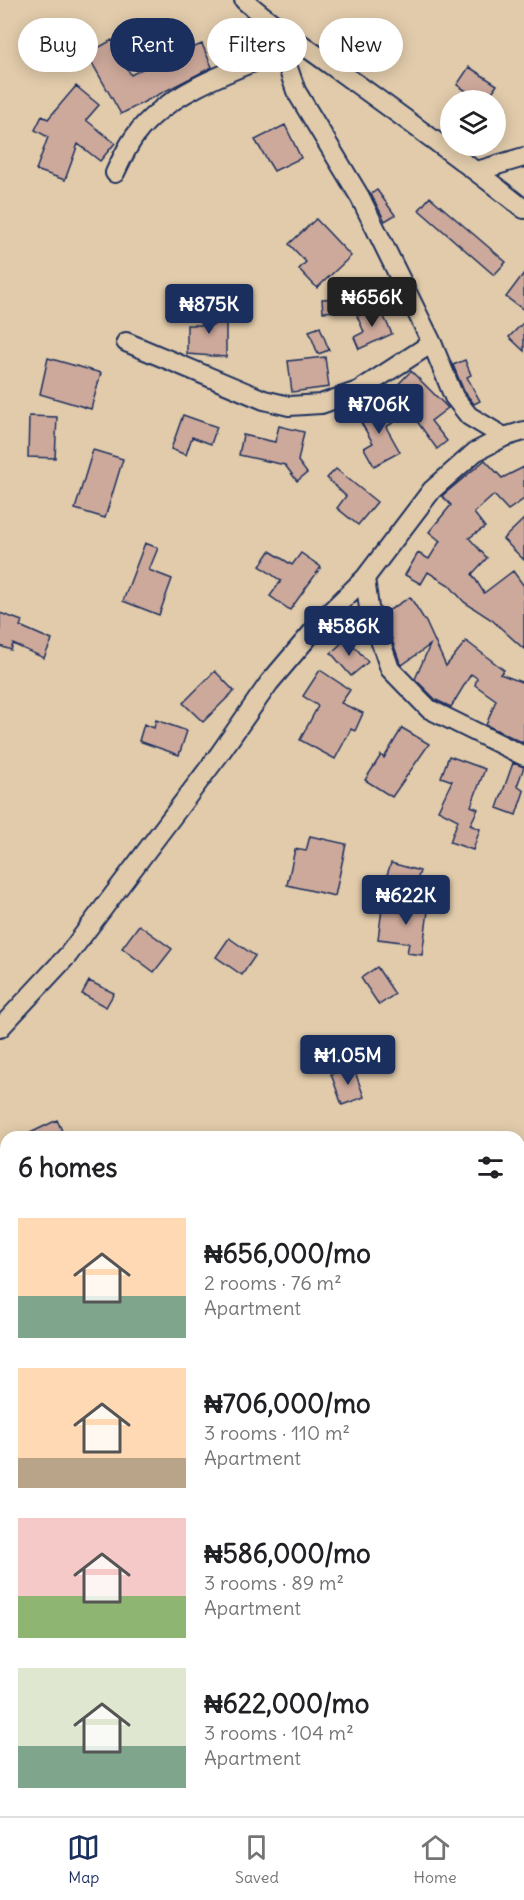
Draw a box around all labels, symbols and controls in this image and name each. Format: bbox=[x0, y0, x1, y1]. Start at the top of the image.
chip: Buy bbox=[18, 18, 98, 72]
chip: Rent bbox=[110, 18, 195, 72]
chip: Filters bbox=[207, 18, 307, 72]
chip: New bbox=[319, 18, 403, 72]
map controls bbox=[440, 90, 506, 156]
button: layers bbox=[440, 90, 506, 156]
pin: ₦656K bbox=[330, 277, 414, 328]
pin: ₦875K bbox=[167, 284, 251, 335]
text: ₦656K bbox=[341, 284, 403, 309]
text: ₦875K bbox=[179, 291, 239, 316]
pin: ₦706K bbox=[337, 384, 421, 435]
text: ₦706K bbox=[348, 391, 410, 416]
pin: ₦586K bbox=[307, 606, 391, 657]
text: ₦586K bbox=[318, 613, 380, 638]
pin: ₦622K bbox=[364, 875, 448, 926]
text: ₦622K bbox=[376, 882, 436, 907]
pin: ₦1.05M bbox=[299, 1035, 397, 1086]
text: ₦1.05M bbox=[314, 1042, 382, 1067]
text: 6 homes bbox=[18, 1151, 117, 1184]
icon: filters bbox=[474, 1151, 507, 1184]
text: ₦656,000/mo bbox=[204, 1237, 371, 1270]
icon: home bbox=[66, 1242, 138, 1314]
text: 2 rooms · 76 m² bbox=[204, 1270, 342, 1295]
text: Apartment bbox=[204, 1295, 301, 1320]
text: ₦706,000/mo bbox=[204, 1387, 371, 1420]
icon: home bbox=[66, 1392, 138, 1464]
text: 3 rooms · 110 m² bbox=[204, 1420, 350, 1445]
text: Apartment bbox=[204, 1445, 301, 1470]
text: ₦586,000/mo bbox=[204, 1537, 371, 1570]
icon: home bbox=[66, 1542, 138, 1614]
text: 3 rooms · 89 m² bbox=[204, 1570, 344, 1595]
text: Apartment bbox=[204, 1595, 301, 1620]
text: ₦622,000/mo bbox=[204, 1687, 369, 1720]
icon: home bbox=[66, 1692, 138, 1764]
text: 3 rooms · 104 m² bbox=[204, 1720, 354, 1745]
text: Apartment bbox=[204, 1745, 301, 1770]
tab: Map bbox=[67, 1831, 100, 1887]
tab: Saved bbox=[235, 1831, 279, 1887]
tab: Home bbox=[414, 1831, 457, 1887]

